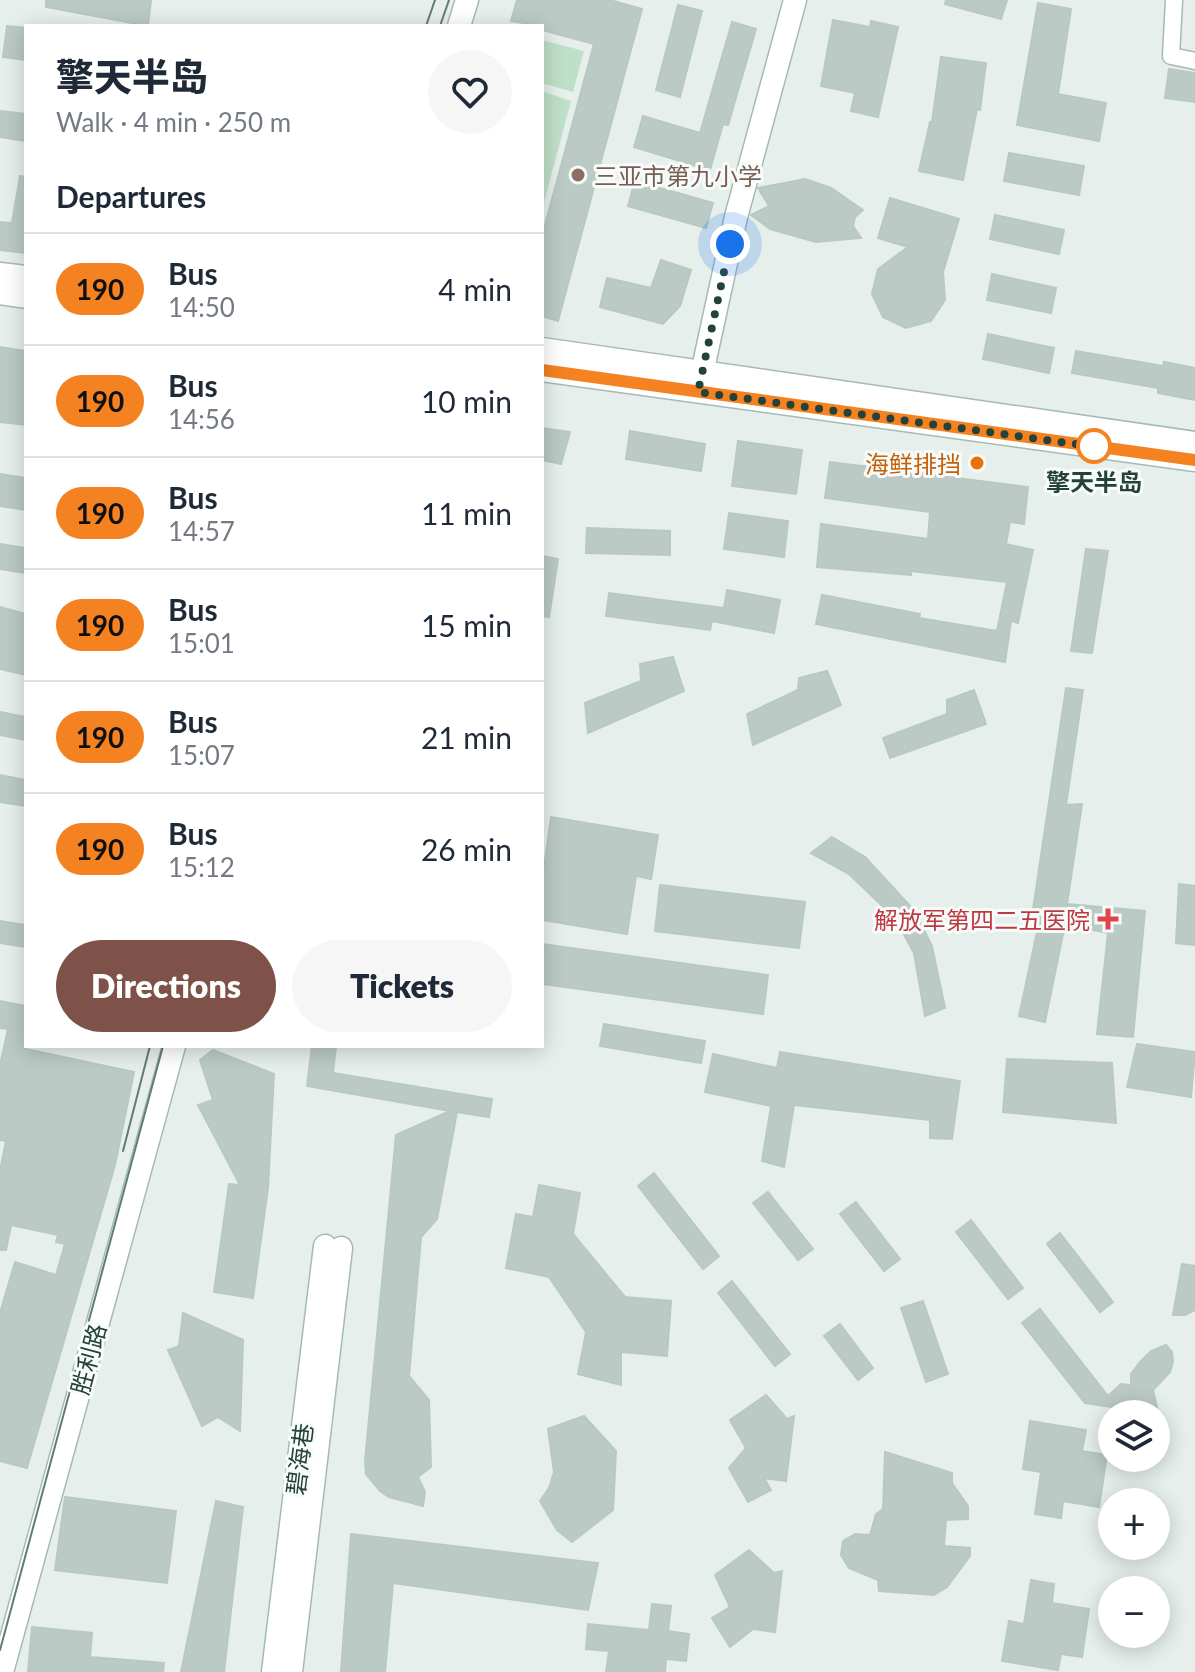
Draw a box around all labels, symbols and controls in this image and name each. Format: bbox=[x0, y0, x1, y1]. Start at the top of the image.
button: heart bbox=[428, 50, 512, 134]
text: 擎天半岛 bbox=[56, 53, 208, 99]
text: Walk · 4 min · 250 m bbox=[56, 106, 291, 138]
place label: 三亚市第九小学 bbox=[594, 161, 762, 190]
marker: 三亚市第九小学 bbox=[569, 166, 587, 184]
text: Departures bbox=[56, 178, 206, 214]
your location bbox=[710, 224, 750, 264]
text: Bus bbox=[168, 255, 218, 291]
text: 4 min bbox=[438, 271, 512, 307]
text: 190 bbox=[76, 272, 124, 306]
text: 14:50 bbox=[168, 291, 235, 323]
text: Bus bbox=[168, 367, 218, 403]
text: 10 min bbox=[421, 383, 512, 419]
text: 190 bbox=[76, 384, 124, 418]
text: 14:56 bbox=[168, 403, 235, 435]
marker: 擎天半岛 bbox=[1077, 429, 1111, 463]
place label: 海鲜排挡 bbox=[865, 449, 961, 478]
marker: 海鲜排挡 bbox=[968, 454, 986, 472]
place label: 擎天半岛 bbox=[1046, 467, 1142, 496]
text: Bus bbox=[168, 479, 218, 515]
text: 11 min bbox=[421, 495, 512, 531]
text: 190 bbox=[76, 496, 124, 530]
text: 14:57 bbox=[168, 515, 235, 547]
text: Bus bbox=[168, 591, 218, 627]
text: 15 min bbox=[421, 607, 512, 643]
text: 190 bbox=[76, 608, 124, 642]
text: 15:01 bbox=[168, 627, 235, 659]
text: Bus bbox=[168, 703, 218, 739]
text: 21 min bbox=[421, 719, 512, 755]
text: 190 bbox=[76, 720, 124, 754]
text: 15:07 bbox=[168, 739, 235, 771]
text: Bus bbox=[168, 815, 218, 851]
text: 26 min bbox=[421, 831, 512, 867]
text: 190 bbox=[76, 832, 124, 866]
text: 15:12 bbox=[168, 851, 235, 883]
place label: 解放军第四二五医院 bbox=[874, 905, 1090, 934]
marker: 解放军第四二五医院 bbox=[1097, 908, 1119, 930]
button: Directions bbox=[56, 940, 276, 1032]
button: Tickets bbox=[292, 940, 512, 1032]
street label: 胜利路 bbox=[65, 1320, 111, 1398]
map controls bbox=[1098, 1400, 1170, 1648]
button: layers bbox=[1098, 1400, 1170, 1472]
street label: 碧海巷 bbox=[280, 1422, 318, 1496]
button: + bbox=[1098, 1488, 1170, 1560]
button: − bbox=[1098, 1576, 1170, 1648]

